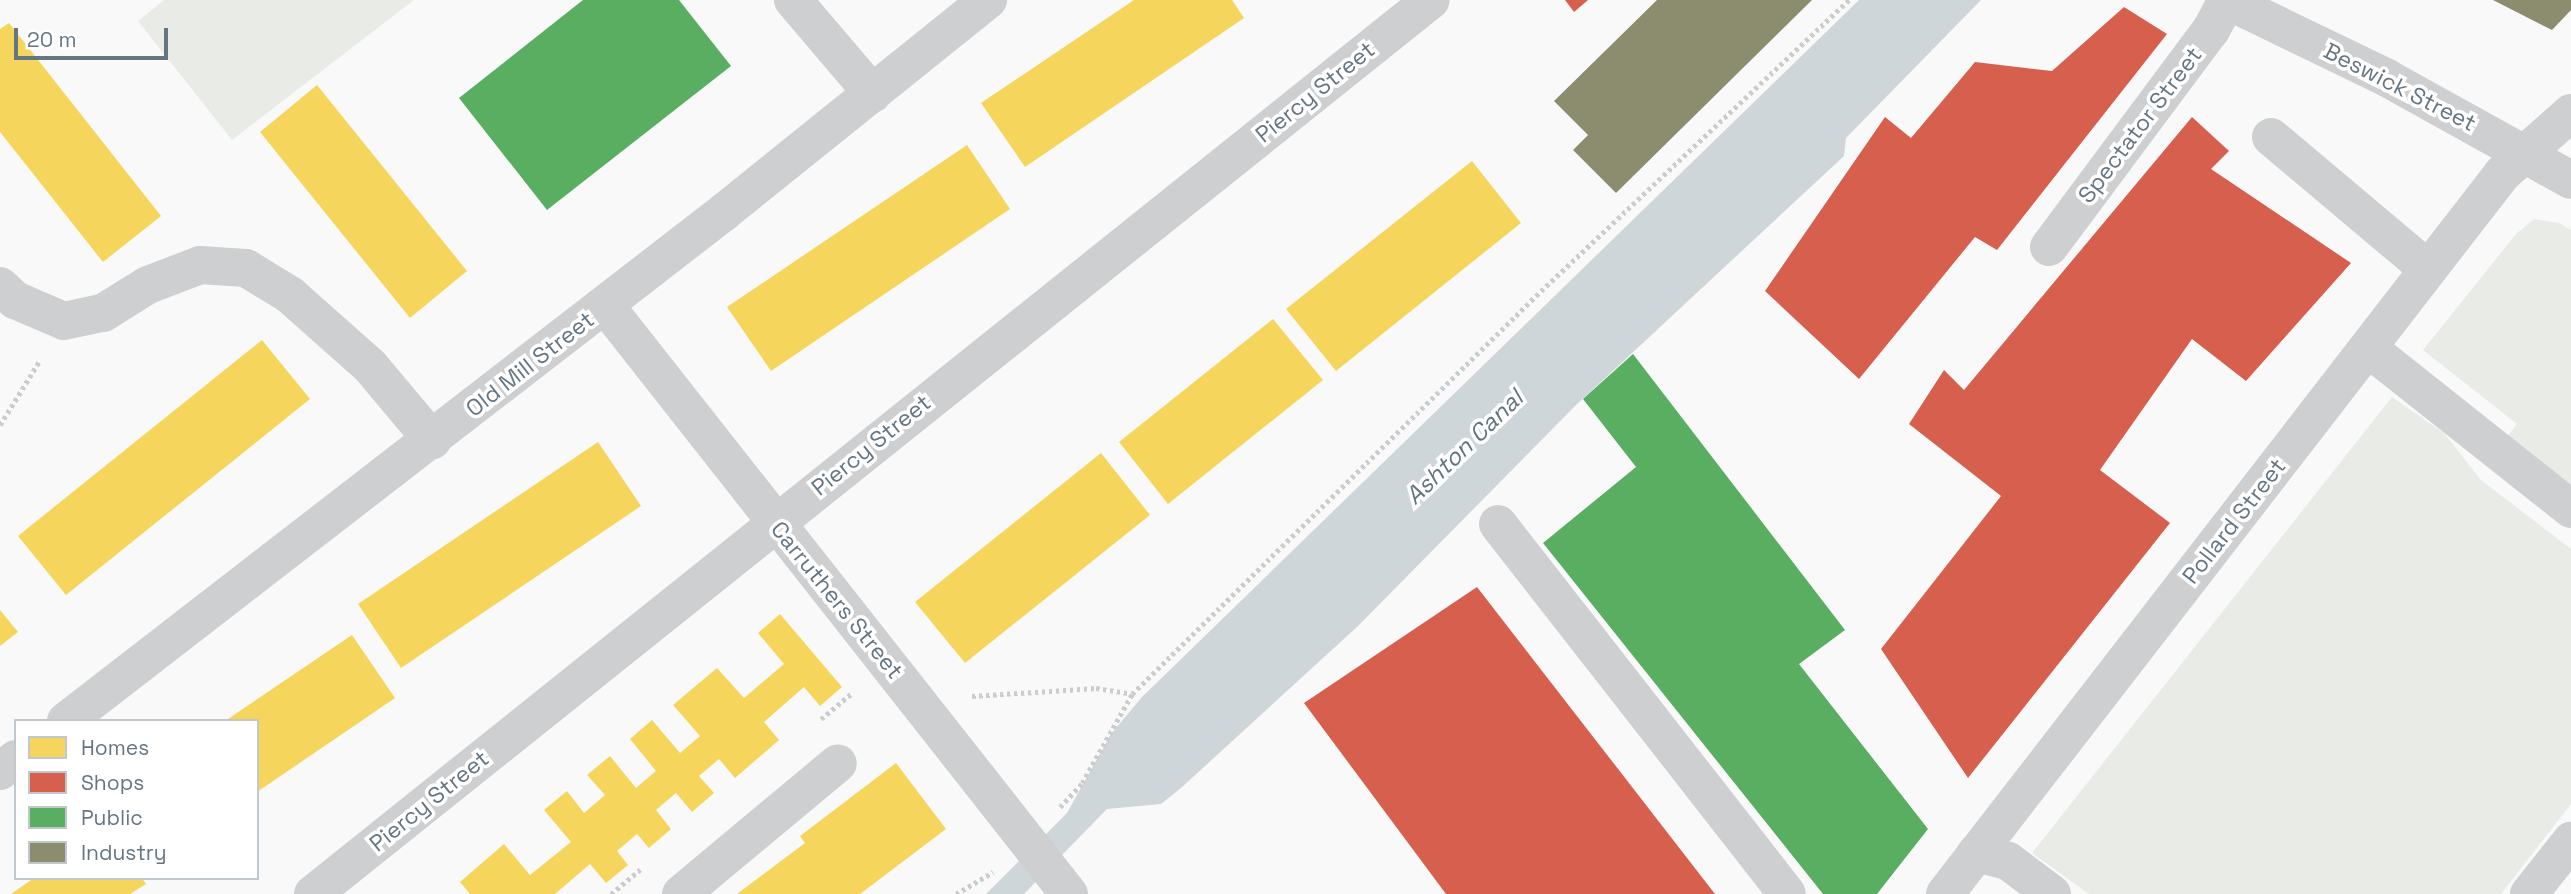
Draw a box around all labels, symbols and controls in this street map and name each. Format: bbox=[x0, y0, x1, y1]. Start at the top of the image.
scale bar bbox=[18, 14, 172, 58]
text: 20 m bbox=[27, 26, 77, 53]
street label: Piercy Street bbox=[1250, 36, 1380, 148]
street label: Beswick Street bbox=[2319, 37, 2481, 137]
street label: Spectator Street bbox=[2072, 42, 2208, 208]
street label: Old Mill Street bbox=[461, 305, 599, 423]
water label: Ashton Canal bbox=[1399, 384, 1529, 510]
street label: Piercy Street bbox=[806, 389, 936, 501]
street label: Pollard Street bbox=[2177, 453, 2291, 589]
street label: Carruthers Street bbox=[765, 516, 909, 684]
legend bbox=[14, 719, 259, 880]
text: Homes bbox=[81, 734, 149, 761]
street label: Piercy Street bbox=[364, 745, 494, 857]
text: Shops bbox=[81, 769, 144, 796]
text: Public bbox=[81, 804, 143, 831]
text: Industry bbox=[81, 839, 167, 866]

